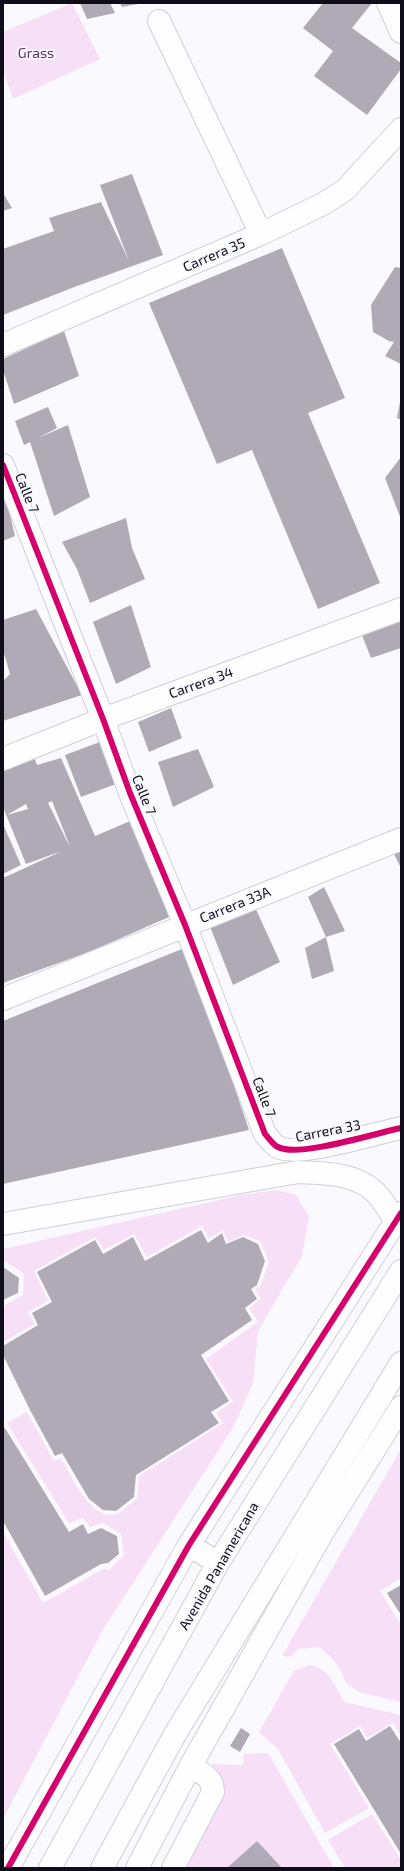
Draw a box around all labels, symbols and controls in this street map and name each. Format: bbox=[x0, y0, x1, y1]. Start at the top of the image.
park label: Grass bbox=[18, 45, 54, 61]
street label: Carrera 35 bbox=[180, 234, 248, 276]
street label: Calle 7 bbox=[11, 470, 43, 516]
street label: Carrera 34 bbox=[167, 664, 235, 702]
street label: Calle 7 bbox=[128, 772, 160, 818]
street label: Carrera 33A bbox=[197, 883, 273, 927]
street label: Calle 7 bbox=[249, 1074, 279, 1120]
street label: Carrera 33 bbox=[294, 1116, 362, 1146]
street label: Avenida Panamericana bbox=[176, 1499, 262, 1633]

